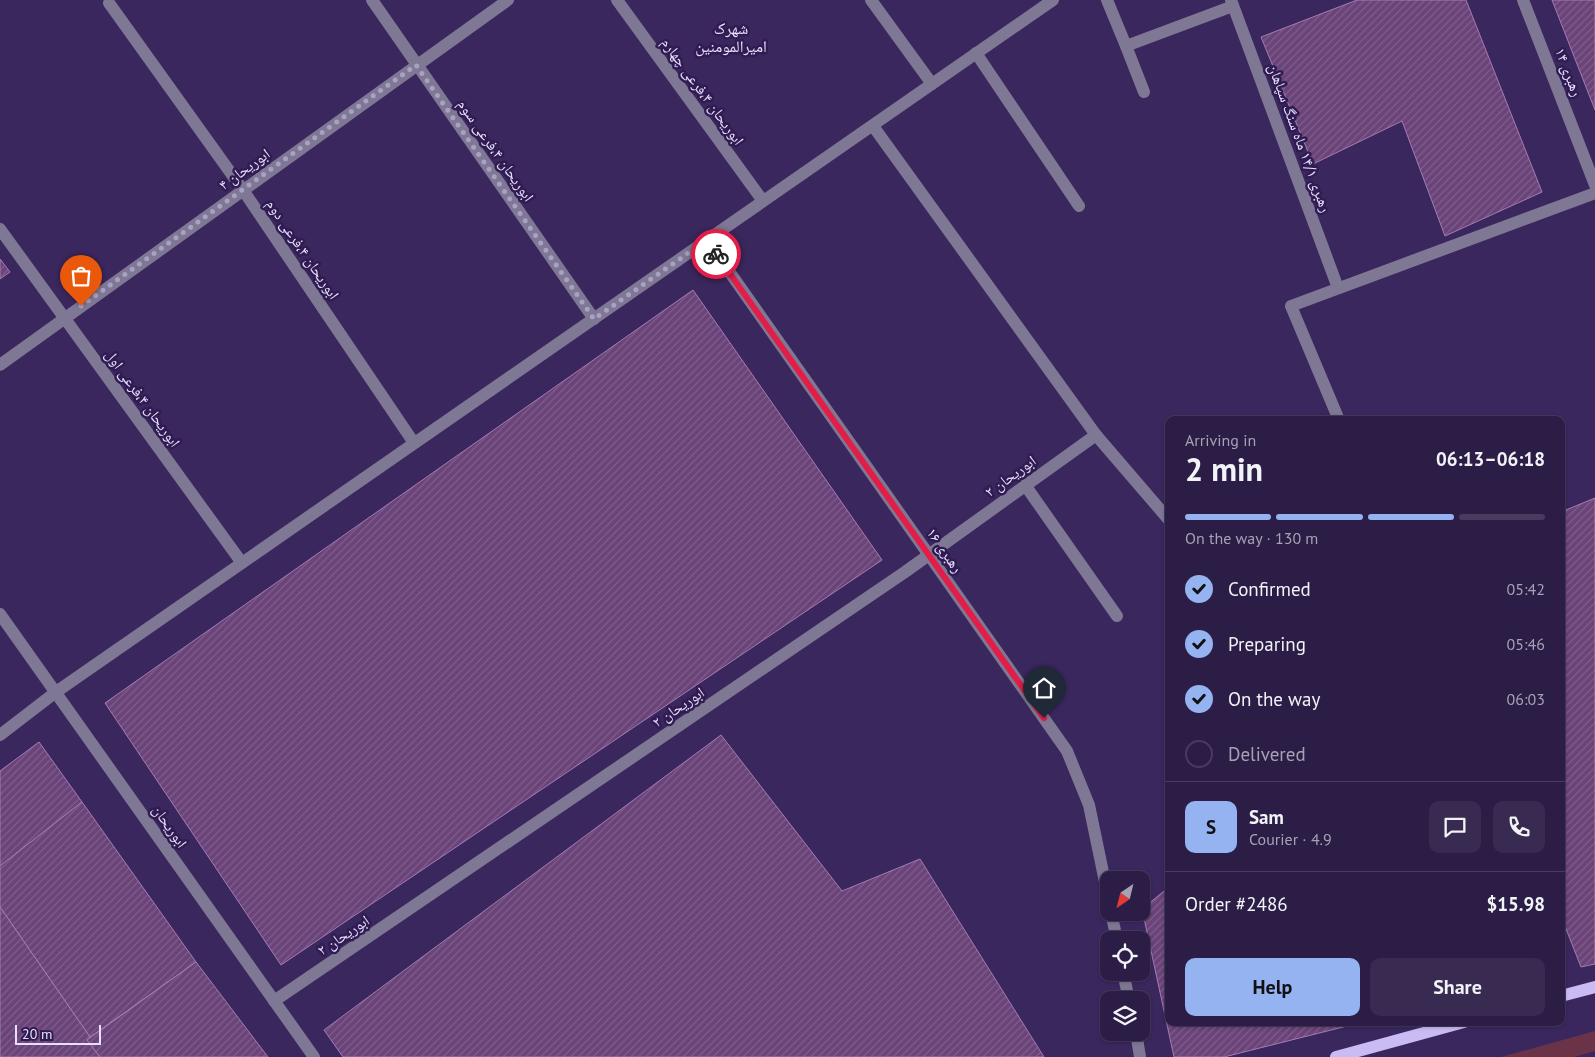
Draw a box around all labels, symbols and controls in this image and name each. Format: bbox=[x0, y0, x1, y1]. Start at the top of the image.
district label: شهرک امیرالمومنین bbox=[695, 18, 767, 57]
street label: ابوریحان ۴،فرعی چهارم bbox=[657, 33, 748, 149]
street label: رهبری ۱۴ bbox=[1550, 45, 1587, 100]
street label: رهبری ۱۴/۱ ماه سنگ سپاهان bbox=[1263, 61, 1336, 215]
street label: ابوریحان ۴،فرعی سوم bbox=[453, 95, 538, 205]
street label: ابوریحان ۴ bbox=[215, 144, 274, 195]
street label: ابوریحان ۴،فرعی دوم bbox=[262, 195, 344, 303]
courier bbox=[691, 229, 741, 279]
icon: bike bbox=[702, 240, 730, 268]
pin bbox=[60, 255, 102, 306]
icon: bag bbox=[67, 262, 95, 290]
street label: ابوریحان ۴،فرعی اول bbox=[100, 346, 185, 451]
text: Arriving in bbox=[1185, 430, 1256, 450]
text: 06:13–06:18 bbox=[1436, 447, 1545, 471]
text: 2 min bbox=[1185, 448, 1263, 490]
street label: ابوریحان ۲ bbox=[981, 451, 1040, 502]
street label: رهبری ۱۶ bbox=[922, 524, 967, 577]
text: On the way · 130 m bbox=[1185, 528, 1318, 548]
icon: check bbox=[1185, 575, 1213, 603]
text: Confirmed bbox=[1228, 577, 1311, 601]
text: 05:42 bbox=[1507, 579, 1545, 599]
icon: check bbox=[1185, 630, 1213, 658]
text: Preparing bbox=[1228, 632, 1306, 656]
text: 05:46 bbox=[1507, 634, 1545, 654]
pin bbox=[1023, 667, 1065, 718]
icon: home bbox=[1030, 674, 1058, 702]
street label: ابوریحان ۲ bbox=[648, 683, 708, 732]
icon: check bbox=[1185, 685, 1213, 713]
text: On the way bbox=[1228, 687, 1320, 711]
text: 06:03 bbox=[1507, 689, 1545, 709]
text: Delivered bbox=[1228, 742, 1306, 766]
street label: ابوریحان bbox=[148, 801, 192, 852]
button: chat bbox=[1429, 801, 1481, 853]
button: phone bbox=[1493, 801, 1545, 853]
text: Sam bbox=[1249, 805, 1284, 829]
text: S bbox=[1206, 815, 1216, 839]
text: Courier · 4.9 bbox=[1249, 829, 1332, 849]
north arrow bbox=[1100, 871, 1150, 921]
map controls bbox=[1100, 871, 1150, 1041]
text: Order #2486 bbox=[1185, 892, 1288, 916]
text: $15.98 bbox=[1486, 892, 1545, 916]
street label: ابوریحان ۲ bbox=[313, 911, 373, 960]
button: locate bbox=[1100, 931, 1150, 981]
button: Help bbox=[1185, 958, 1360, 1016]
button: Share bbox=[1370, 958, 1545, 1016]
button: layers bbox=[1100, 991, 1150, 1041]
scale bar bbox=[15, 1022, 101, 1045]
text: 20 m bbox=[22, 1025, 52, 1043]

